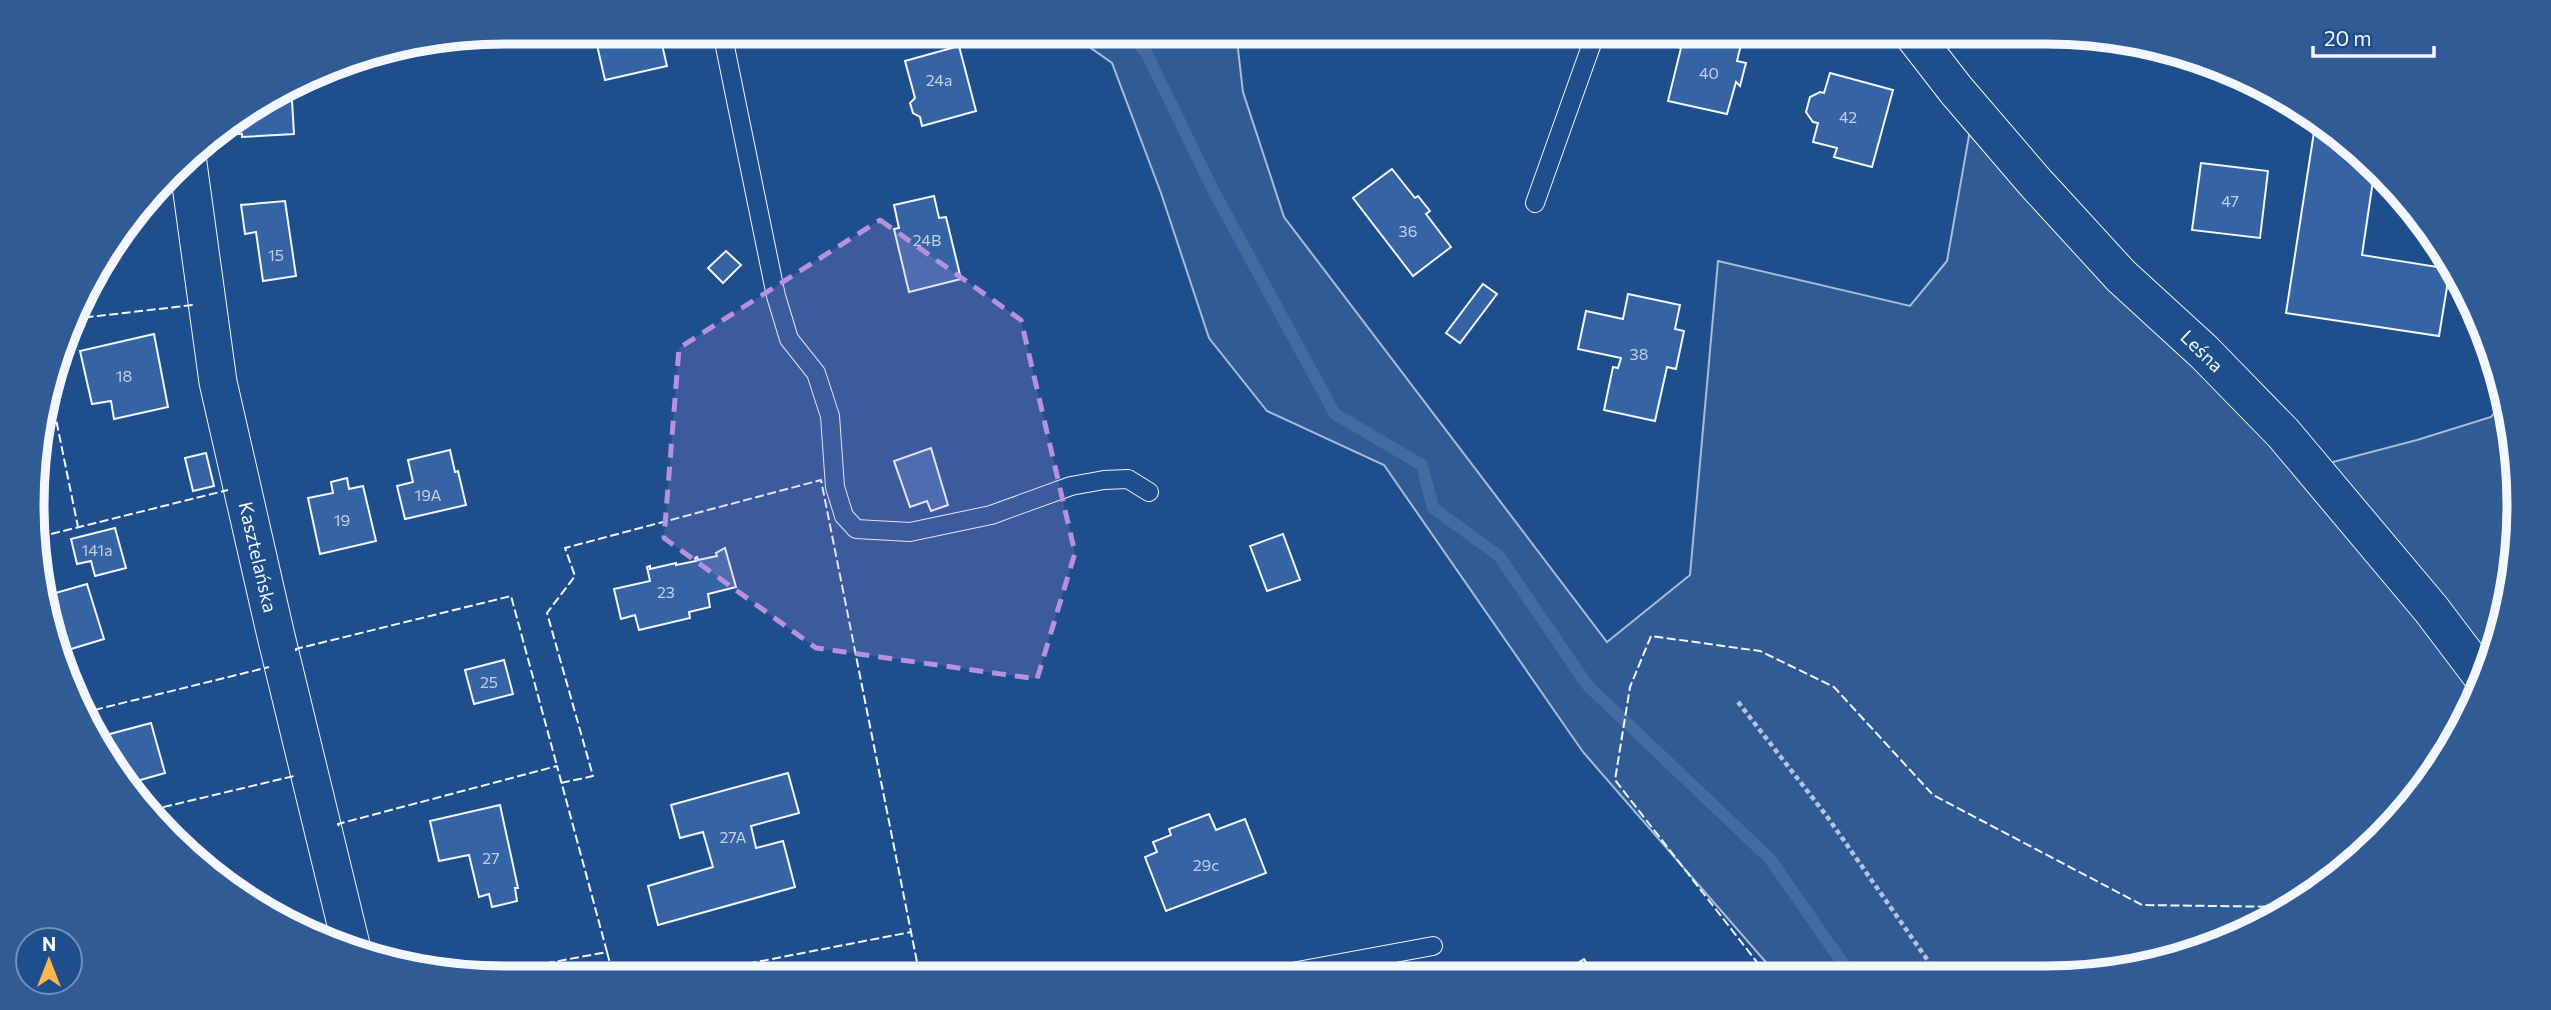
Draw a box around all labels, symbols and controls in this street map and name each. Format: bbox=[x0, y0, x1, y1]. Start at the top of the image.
scale bar bbox=[2313, 14, 2434, 58]
text: 20 m bbox=[2324, 25, 2372, 50]
house number: 40 bbox=[1699, 63, 1719, 82]
house number: 24a bbox=[926, 70, 952, 89]
house number: 42 bbox=[1839, 107, 1857, 126]
house number: 47 bbox=[2221, 191, 2239, 210]
house number: 36 bbox=[1399, 221, 1417, 240]
house number: 24B bbox=[913, 230, 941, 249]
house number: 15 bbox=[268, 245, 284, 264]
street label: Leśna bbox=[2176, 325, 2228, 376]
house number: 38 bbox=[1630, 344, 1648, 363]
house number: 18 bbox=[116, 366, 132, 385]
house number: 19A bbox=[414, 485, 442, 504]
street label: Kasztelańska bbox=[235, 499, 282, 615]
house number: 19 bbox=[334, 510, 350, 529]
house number: 141a bbox=[81, 540, 113, 559]
house number: 23 bbox=[657, 582, 675, 601]
house number: 25 bbox=[480, 672, 498, 691]
house number: 27A bbox=[720, 827, 746, 846]
house number: 27 bbox=[482, 848, 500, 867]
house number: 29c bbox=[1193, 855, 1219, 874]
north arrow bbox=[14, 926, 84, 996]
text: N bbox=[42, 932, 56, 955]

